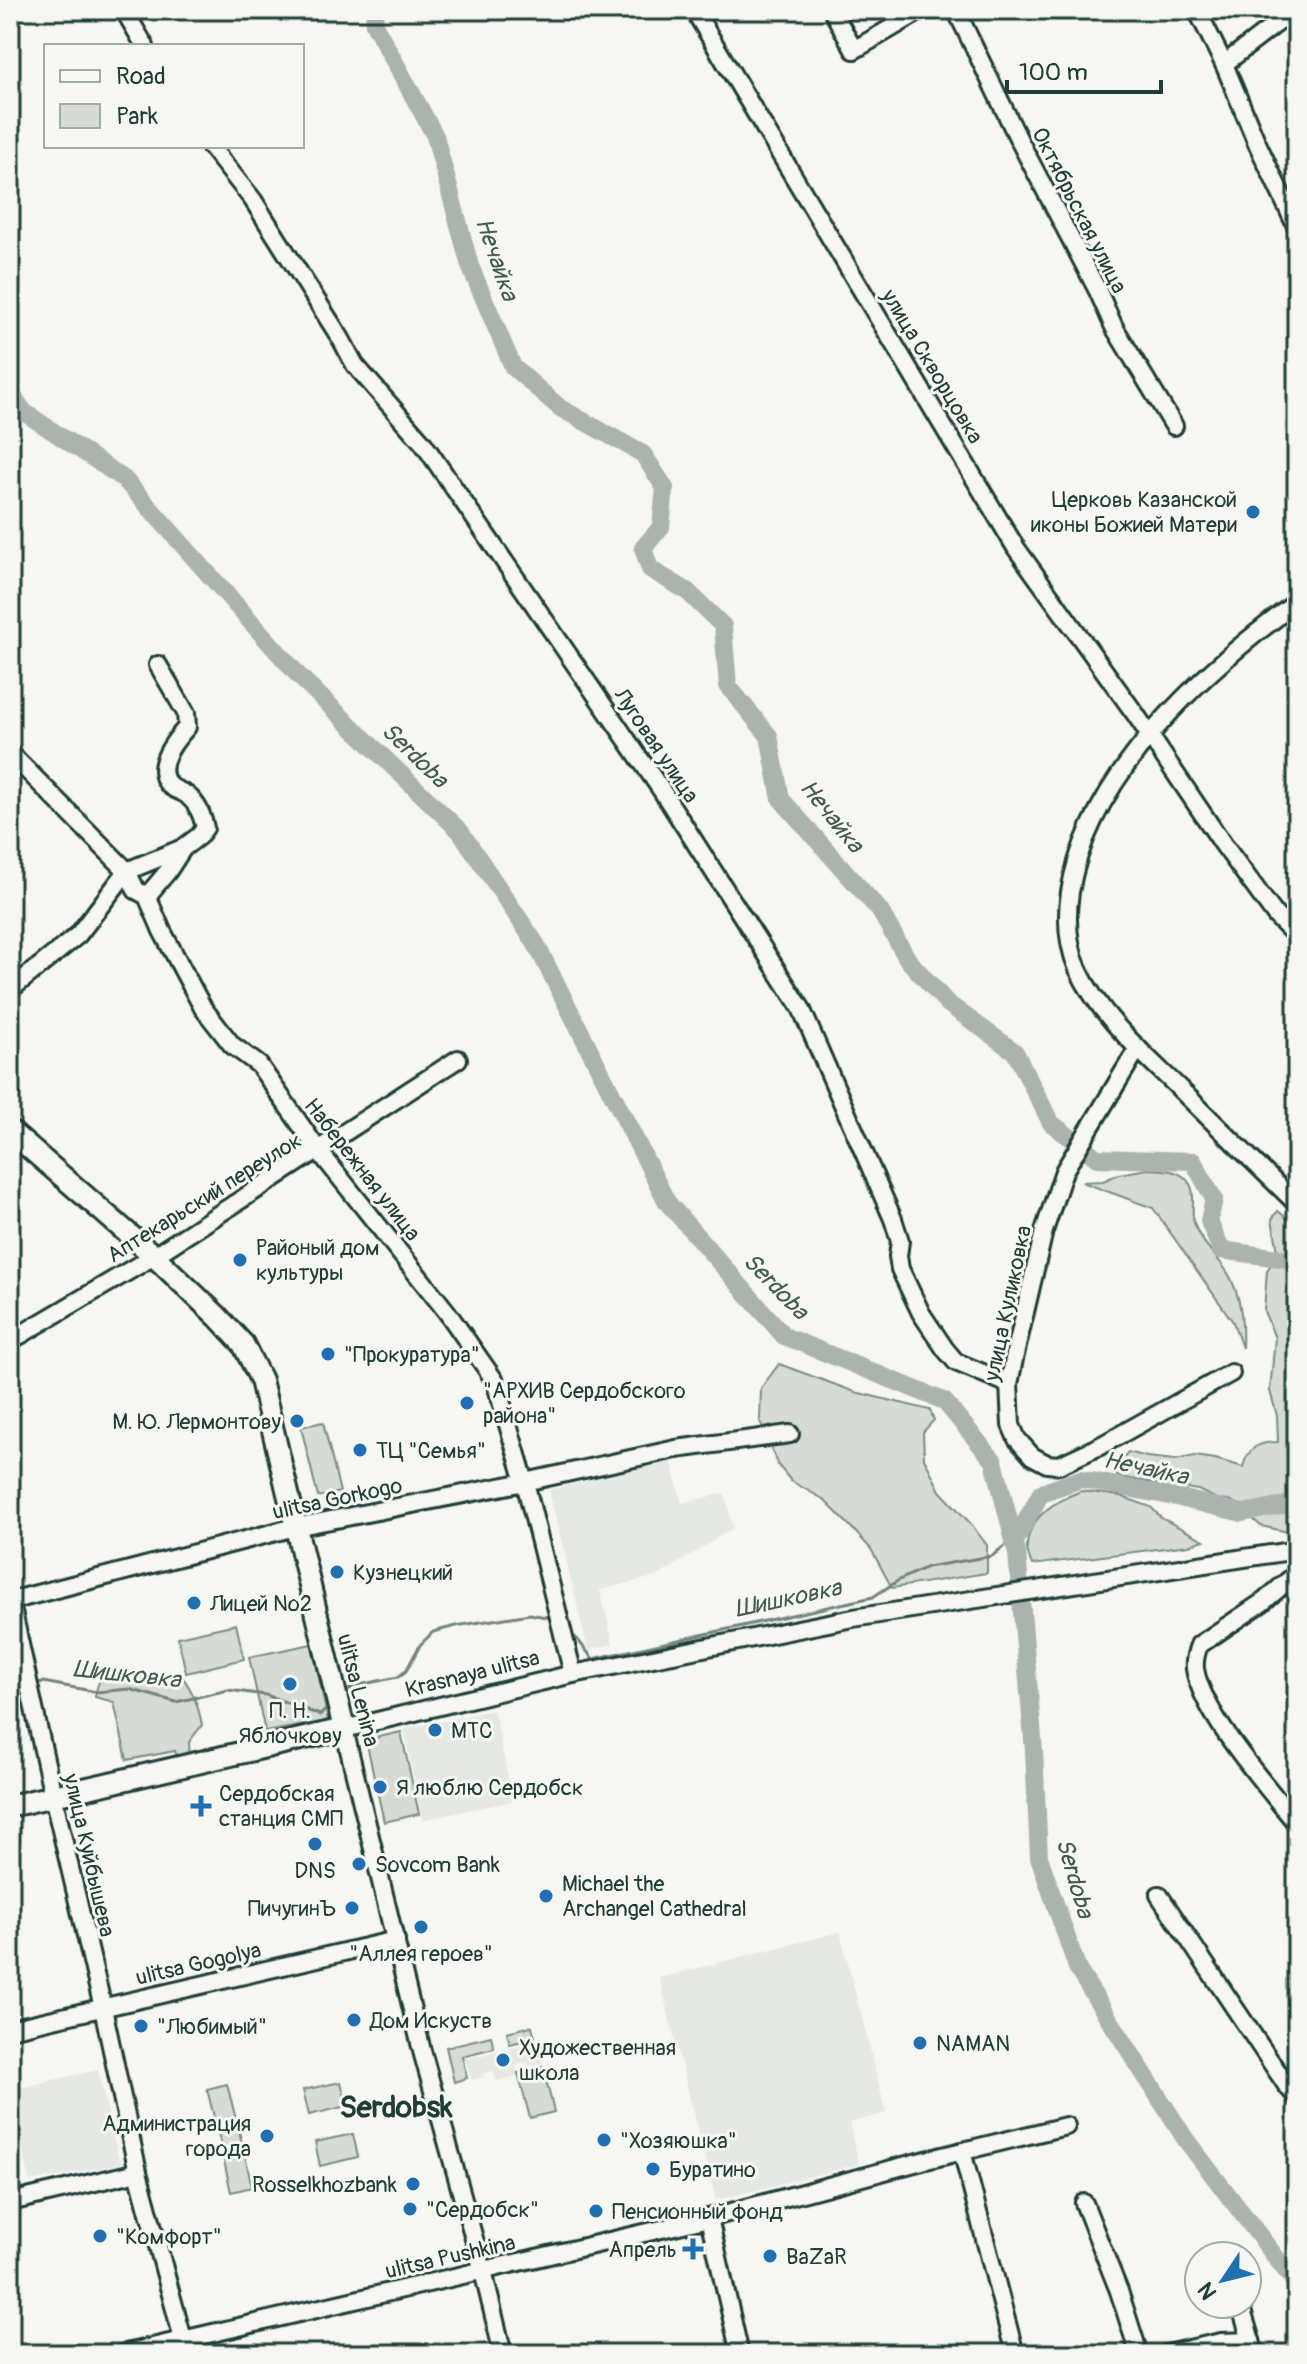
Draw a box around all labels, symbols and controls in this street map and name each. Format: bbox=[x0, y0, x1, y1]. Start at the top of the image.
legend bbox=[44, 44, 304, 148]
scale bar bbox=[1007, 44, 1161, 94]
text: 100 m bbox=[1019, 58, 1088, 87]
text: Road bbox=[116, 62, 166, 91]
text: Park bbox=[116, 102, 158, 131]
street label: Октябрьская улица bbox=[1025, 123, 1133, 298]
water label: Нечайка bbox=[469, 214, 525, 306]
street label: улица Скворцовка bbox=[874, 283, 989, 449]
place label: Церковь Казанской иконы Божией Матери bbox=[1031, 486, 1237, 539]
marker: Церковь Казанской иконы Божией Матери bbox=[1244, 503, 1262, 521]
street label: Луговая улица bbox=[607, 682, 705, 808]
water label: Serdoba bbox=[375, 717, 455, 795]
water label: Нечайка bbox=[793, 774, 871, 860]
street label: Набережная улица bbox=[298, 1093, 427, 1247]
street label: Аптекарьский переулок bbox=[102, 1126, 307, 1269]
street label: улица Куликовка bbox=[978, 1223, 1038, 1385]
place label: Районый дом культуры bbox=[256, 1234, 380, 1287]
water label: Serdoba bbox=[737, 1247, 815, 1327]
marker: Районый дом культуры bbox=[231, 1251, 249, 1269]
place label: "Прокуратура" bbox=[344, 1341, 480, 1369]
marker: "Прокуратура" bbox=[319, 1345, 337, 1363]
place label: "АРХИВ Сердобского района" bbox=[483, 1377, 686, 1430]
marker: "АРХИВ Сердобского района" bbox=[458, 1394, 476, 1412]
place label: М. Ю. Лермонтову bbox=[112, 1408, 281, 1436]
marker: М. Ю. Лермонтову bbox=[288, 1412, 306, 1430]
place label: ТЦ "Семья" bbox=[376, 1437, 486, 1465]
marker: ТЦ "Семья" bbox=[351, 1441, 369, 1459]
water label: Нечайка bbox=[1101, 1445, 1192, 1492]
street label: ulitsa Gorkogo bbox=[270, 1472, 405, 1526]
place label: Кузнецкий bbox=[353, 1559, 453, 1587]
marker: Кузнецкий bbox=[328, 1563, 346, 1581]
water label: Шишковка bbox=[732, 1573, 846, 1624]
place label: Лицей №2 bbox=[209, 1590, 312, 1618]
marker: Лицей №2 bbox=[185, 1594, 203, 1612]
street label: ulitsa Lenina bbox=[330, 1631, 386, 1750]
street label: Krasnaya ulitsa bbox=[402, 1644, 542, 1704]
water label: Шишковка bbox=[72, 1654, 184, 1695]
marker: П. Н. Яблочкову bbox=[281, 1675, 299, 1693]
place label: П. Н. Яблочкову bbox=[238, 1697, 342, 1750]
place label: МТС bbox=[451, 1717, 493, 1745]
marker: МТС bbox=[426, 1721, 444, 1739]
street label: улица Куйбышева bbox=[56, 1770, 121, 1939]
place label: Я люблю Сердобск bbox=[396, 1774, 583, 1802]
marker: Я люблю Сердобск bbox=[371, 1778, 389, 1796]
place label: Сердобская станция СМП bbox=[219, 1780, 343, 1833]
marker: Сердобская станция СМП bbox=[190, 1795, 212, 1817]
marker: DNS bbox=[306, 1835, 324, 1853]
water label: Serdoba bbox=[1049, 1835, 1100, 1923]
place label: Sovcom Bank bbox=[375, 1851, 500, 1879]
marker: Sovcom Bank bbox=[350, 1855, 368, 1873]
place label: DNS bbox=[294, 1857, 336, 1885]
place label: Michael the Archangel Cathedral bbox=[562, 1870, 747, 1923]
marker: Michael the Archangel Cathedral bbox=[537, 1887, 555, 1905]
place label: ПичугинЪ bbox=[248, 1895, 336, 1923]
marker: ПичугинЪ bbox=[343, 1899, 361, 1917]
marker: "Аллея героев" bbox=[412, 1918, 430, 1936]
street label: ulitsa Gogolya bbox=[133, 1936, 264, 1992]
place label: "Аллея героев" bbox=[349, 1940, 493, 1968]
place label: Дом Искуств bbox=[369, 2007, 492, 2035]
marker: Дом Искуств bbox=[345, 2011, 363, 2029]
place label: "Любимый" bbox=[157, 2013, 267, 2041]
marker: "Любимый" bbox=[132, 2017, 150, 2035]
place label: NAMAN bbox=[936, 2030, 1010, 2058]
place label: Художественная школа bbox=[519, 2034, 676, 2087]
marker: NAMAN bbox=[911, 2034, 929, 2052]
marker: Художественная школа bbox=[494, 2051, 512, 2069]
district label: Serdobsk bbox=[339, 2089, 453, 2126]
place label: Администрация города bbox=[102, 2110, 251, 2163]
marker: Администрация города bbox=[258, 2127, 276, 2145]
place label: "Хозяюшка" bbox=[620, 2127, 737, 2155]
marker: "Хозяюшка" bbox=[595, 2131, 613, 2149]
place label: Буратино bbox=[669, 2156, 756, 2184]
marker: Буратино bbox=[644, 2160, 662, 2178]
place label: Rosselkhozbank bbox=[252, 2171, 397, 2199]
marker: Rosselkhozbank bbox=[404, 2175, 422, 2193]
place label: "Сердобск" bbox=[426, 2196, 539, 2224]
place label: Пенсионный фонд bbox=[612, 2198, 783, 2226]
marker: "Сердобск" bbox=[401, 2200, 419, 2218]
marker: Пенсионный фонд bbox=[587, 2202, 605, 2220]
place label: "Комфорт" bbox=[116, 2223, 222, 2251]
marker: "Комфорт" bbox=[91, 2227, 109, 2245]
street label: ulitsa Pushkina bbox=[382, 2228, 518, 2286]
place label: Апрель bbox=[609, 2236, 677, 2264]
marker: Апрель bbox=[684, 2240, 702, 2258]
north arrow bbox=[1183, 2240, 1263, 2320]
place label: BaZaR bbox=[786, 2243, 847, 2271]
marker: BaZaR bbox=[761, 2247, 779, 2265]
text: N bbox=[1192, 2277, 1223, 2305]

